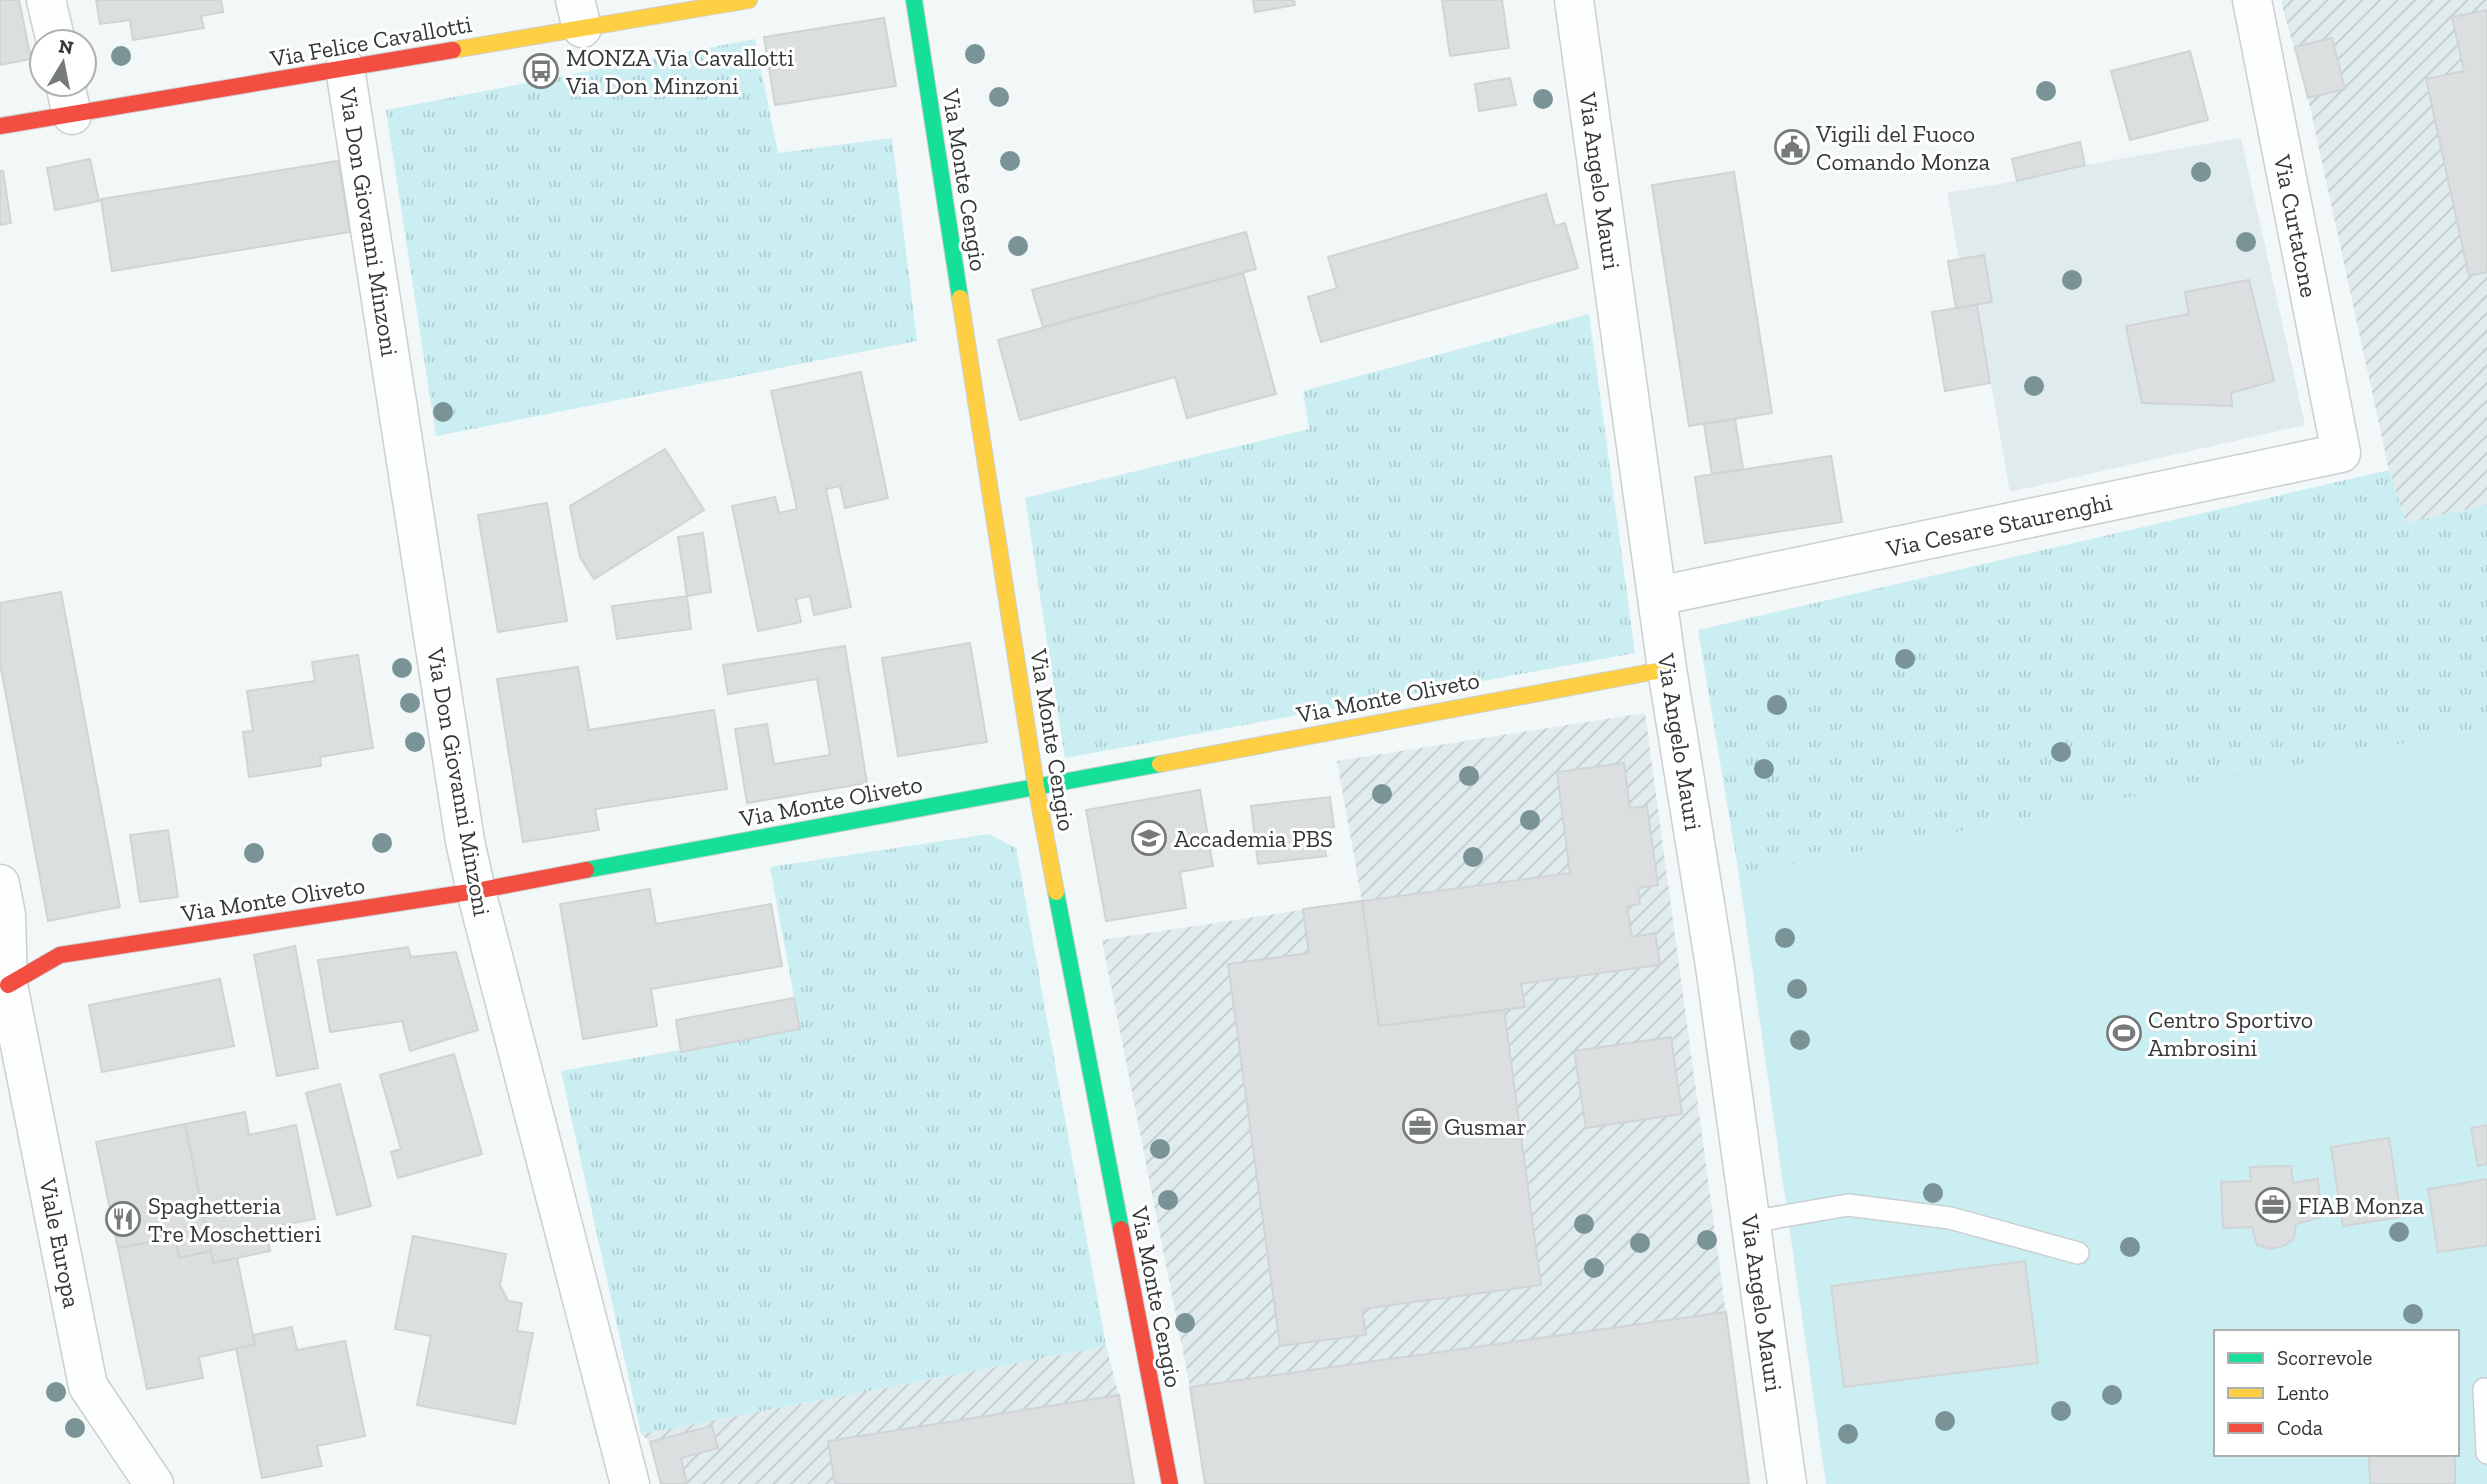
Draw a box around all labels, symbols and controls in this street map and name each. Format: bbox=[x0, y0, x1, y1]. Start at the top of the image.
street label: Via Felice Cavallotti bbox=[267, 9, 474, 73]
north arrow bbox=[28, 28, 98, 98]
text: N bbox=[57, 34, 75, 59]
place label: MONZA Via Cavallotti Via Don Minzoni bbox=[565, 43, 794, 100]
bus stop icon: MONZA Via Cavallotti Via Don Minzoni bbox=[522, 52, 560, 90]
street label: Via Don Giovanni Minzoni bbox=[333, 85, 405, 359]
street label: Via Monte Cengio bbox=[936, 86, 994, 273]
street label: Via Angelo Mauri bbox=[1573, 89, 1627, 272]
place label: Vigili del Fuoco Comando Monza bbox=[1815, 119, 1991, 176]
public building icon: Vigili del Fuoco Comando Monza bbox=[1773, 128, 1811, 166]
street label: Via Curtatone bbox=[2268, 151, 2324, 300]
street label: Via Cesare Staurenghi bbox=[1883, 487, 2115, 563]
street label: Via Don Giovanni Minzoni bbox=[421, 645, 497, 918]
street label: Via Monte Cengio bbox=[1024, 646, 1082, 833]
street label: Via Angelo Mauri bbox=[1652, 650, 1708, 833]
street label: Via Monte Oliveto bbox=[1293, 665, 1482, 729]
street label: Via Monte Oliveto bbox=[736, 769, 925, 833]
school or university icon: Accademia PBS bbox=[1130, 819, 1168, 857]
place label: Accademia PBS bbox=[1174, 824, 1333, 853]
street label: Via Monte Oliveto bbox=[178, 870, 367, 928]
place label: Centro Sportivo Ambrosini bbox=[2148, 1005, 2313, 1062]
sports icon: Centro Sportivo Ambrosini bbox=[2105, 1014, 2143, 1052]
office icon: Gusmar bbox=[1401, 1107, 1439, 1145]
place label: Gusmar bbox=[1444, 1112, 1527, 1141]
street label: Viale Europa bbox=[33, 1175, 87, 1311]
office icon: FIAB Monza bbox=[2254, 1186, 2292, 1224]
place label: Spaghetteria Tre Moschettieri bbox=[148, 1191, 321, 1248]
place label: FIAB Monza bbox=[2298, 1191, 2424, 1220]
restaurant icon: Spaghetteria Tre Moschettieri bbox=[104, 1200, 142, 1238]
street label: Via Monte Cengio bbox=[1125, 1203, 1189, 1390]
street label: Via Angelo Mauri bbox=[1735, 1211, 1789, 1394]
legend bbox=[2214, 1330, 2459, 1456]
text: Scorrevole bbox=[2277, 1345, 2372, 1370]
text: Lento bbox=[2277, 1380, 2329, 1405]
text: Coda bbox=[2277, 1415, 2323, 1440]

